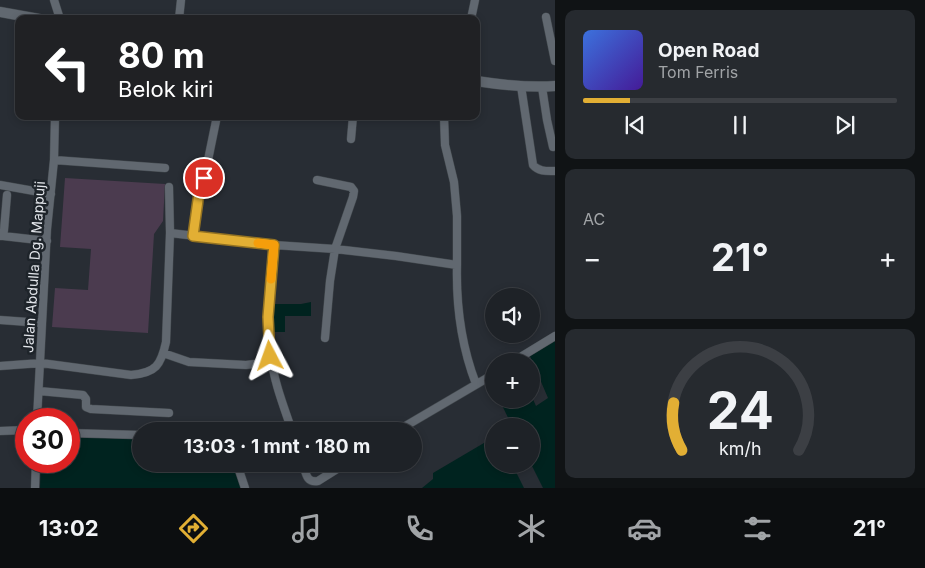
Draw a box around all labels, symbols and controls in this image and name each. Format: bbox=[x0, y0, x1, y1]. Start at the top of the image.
text: 80 m bbox=[118, 34, 205, 76]
icon: left bbox=[35, 35, 100, 100]
text: Open Road bbox=[658, 39, 759, 62]
text: Tom Ferris bbox=[658, 62, 738, 82]
text: Belok kiri bbox=[118, 76, 213, 102]
icon: previous bbox=[621, 111, 649, 139]
icon: pause bbox=[726, 111, 754, 139]
icon: next bbox=[831, 111, 859, 139]
pin bbox=[183, 157, 225, 199]
icon: arrive bbox=[190, 164, 218, 192]
street label: Jalan Abdulla Dg. Mappuji bbox=[19, 180, 48, 354]
text: AC bbox=[583, 209, 605, 229]
text: 21° bbox=[711, 234, 769, 280]
text: − bbox=[583, 241, 602, 275]
text: + bbox=[878, 241, 897, 275]
map controls bbox=[485, 288, 540, 473]
button: sound bbox=[485, 288, 540, 343]
position arrow bbox=[243, 329, 295, 381]
button: + bbox=[485, 353, 540, 408]
text: 24 bbox=[706, 379, 774, 442]
speed limit sign: 30 bbox=[15, 408, 80, 473]
button: − bbox=[485, 418, 540, 473]
text: 13:03 · 1 mnt · 180 m bbox=[184, 435, 370, 458]
text: km/h bbox=[719, 438, 761, 459]
icon: directions bbox=[176, 511, 211, 546]
icon: music bbox=[289, 511, 324, 546]
icon: phone bbox=[402, 511, 437, 546]
icon: climate bbox=[514, 511, 549, 546]
icon: car bbox=[627, 511, 662, 546]
icon: filters bbox=[740, 511, 775, 546]
text: 13:02 bbox=[39, 515, 99, 541]
text: 21° bbox=[853, 515, 886, 541]

